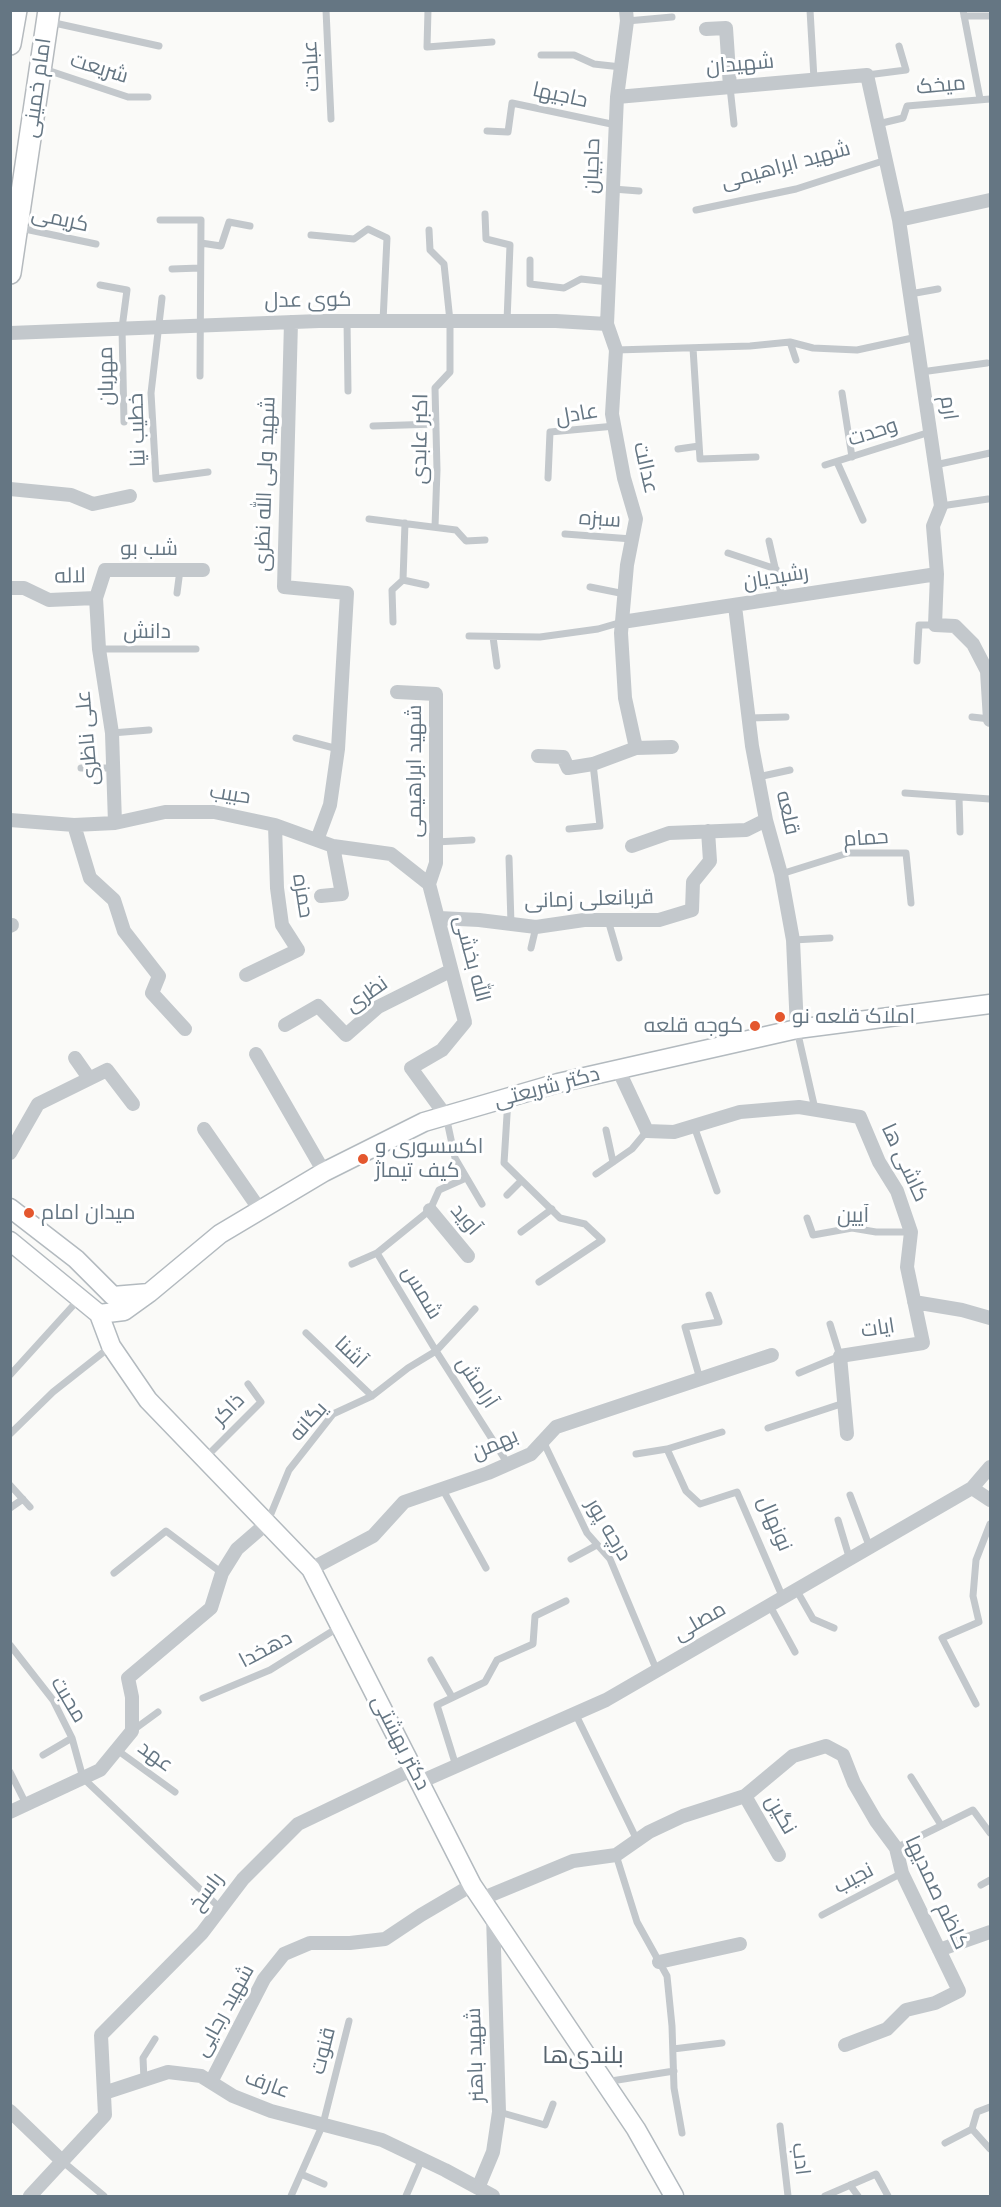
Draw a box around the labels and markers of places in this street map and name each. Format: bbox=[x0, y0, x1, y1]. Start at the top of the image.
place label: املاک قلعه نو bbox=[792, 1004, 915, 1030]
marker: املاک قلعه نو bbox=[773, 1010, 787, 1024]
place label: کوجه قلعه bbox=[644, 1013, 743, 1039]
marker: کوجه قلعه bbox=[748, 1019, 762, 1033]
place label: اکسسوری و کیف تیماژ bbox=[375, 1134, 483, 1184]
marker: اکسسوری و کیف تیماژ bbox=[356, 1152, 370, 1166]
place label: میدان امام bbox=[41, 1200, 135, 1226]
marker: میدان امام bbox=[22, 1206, 36, 1220]

